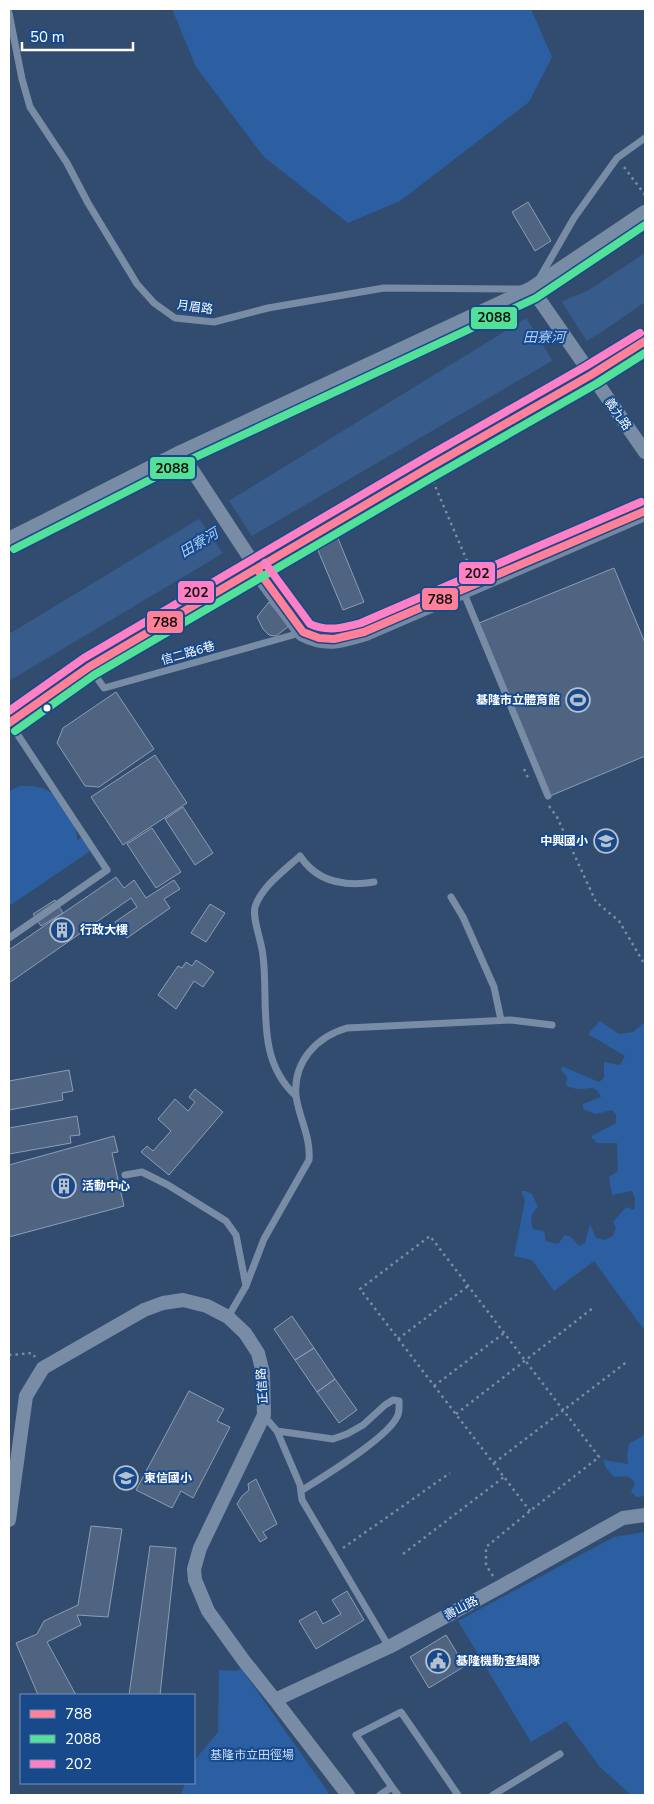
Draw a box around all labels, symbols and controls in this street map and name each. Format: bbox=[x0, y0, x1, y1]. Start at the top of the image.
scale bar bbox=[22, 20, 134, 52]
text: 50 m bbox=[30, 27, 65, 47]
street label: 月眉路 bbox=[176, 297, 214, 317]
line badge: 2088 bbox=[470, 306, 518, 330]
text: 2088 bbox=[477, 308, 511, 327]
water label: 田寮河 bbox=[523, 328, 568, 347]
street label: 義九路 bbox=[601, 395, 635, 433]
line badge: 2088 bbox=[149, 456, 196, 480]
text: 2088 bbox=[155, 459, 189, 478]
water label: 田寮河 bbox=[176, 522, 224, 562]
line badge: 202 bbox=[458, 561, 496, 585]
text: 202 bbox=[464, 564, 490, 583]
line badge: 202 bbox=[177, 580, 215, 604]
text: 202 bbox=[183, 583, 209, 602]
line badge: 788 bbox=[421, 587, 459, 611]
text: 788 bbox=[427, 590, 453, 609]
line badge: 788 bbox=[146, 610, 184, 634]
text: 788 bbox=[152, 613, 178, 632]
street label: 信二路6巷 bbox=[159, 638, 217, 668]
sports icon: 基隆市立體育館 bbox=[565, 687, 591, 713]
place label: 基隆市立體育館 bbox=[476, 692, 560, 708]
unlabelled marker bbox=[42, 703, 52, 713]
school or university icon: 中興國小 bbox=[593, 828, 619, 854]
place label: 中興國小 bbox=[540, 833, 588, 849]
building icon: 行政大樓 bbox=[49, 917, 75, 943]
place label: 行政大樓 bbox=[80, 922, 128, 938]
building icon: 活動中心 bbox=[51, 1173, 77, 1199]
place label: 活動中心 bbox=[82, 1178, 130, 1194]
street label: 正信路 bbox=[253, 1367, 271, 1405]
school or university icon: 東信國小 bbox=[113, 1465, 139, 1491]
place label: 東信國小 bbox=[144, 1470, 192, 1486]
street label: 壽山路 bbox=[441, 1592, 481, 1624]
public building icon: 基隆機動查緝隊 bbox=[425, 1648, 451, 1674]
place label: 基隆機動查緝隊 bbox=[456, 1653, 540, 1669]
legend bbox=[20, 1694, 195, 1784]
text: 788 bbox=[65, 1704, 92, 1724]
text: 2088 bbox=[65, 1729, 101, 1749]
park label: 基隆市立田徑場 bbox=[210, 1747, 294, 1763]
text: 202 bbox=[65, 1754, 92, 1774]

